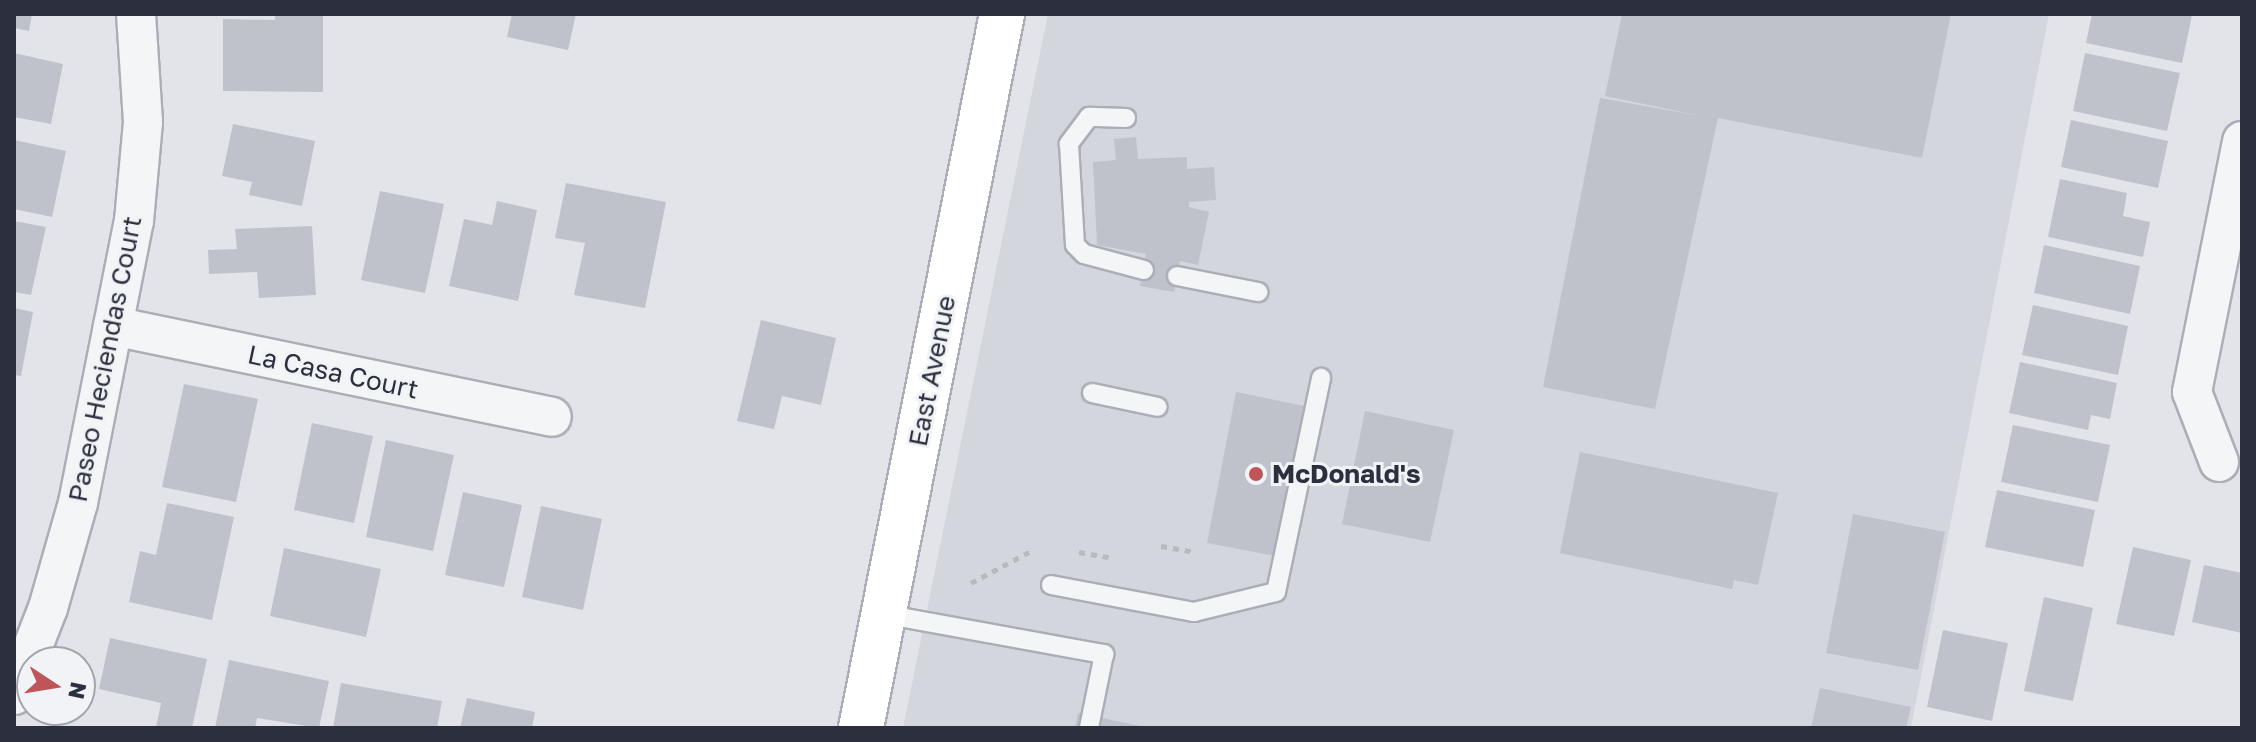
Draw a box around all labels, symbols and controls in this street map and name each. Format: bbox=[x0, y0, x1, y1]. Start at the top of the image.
street label: Paseo Heciendas Court bbox=[62, 213, 148, 505]
street label: East Avenue bbox=[902, 293, 962, 449]
street label: La Casa Court bbox=[245, 339, 421, 405]
place label: McDonald's bbox=[1272, 458, 1420, 490]
marker: McDonald's bbox=[1247, 465, 1265, 483]
north arrow bbox=[16, 646, 96, 726]
text: N bbox=[63, 680, 93, 702]

